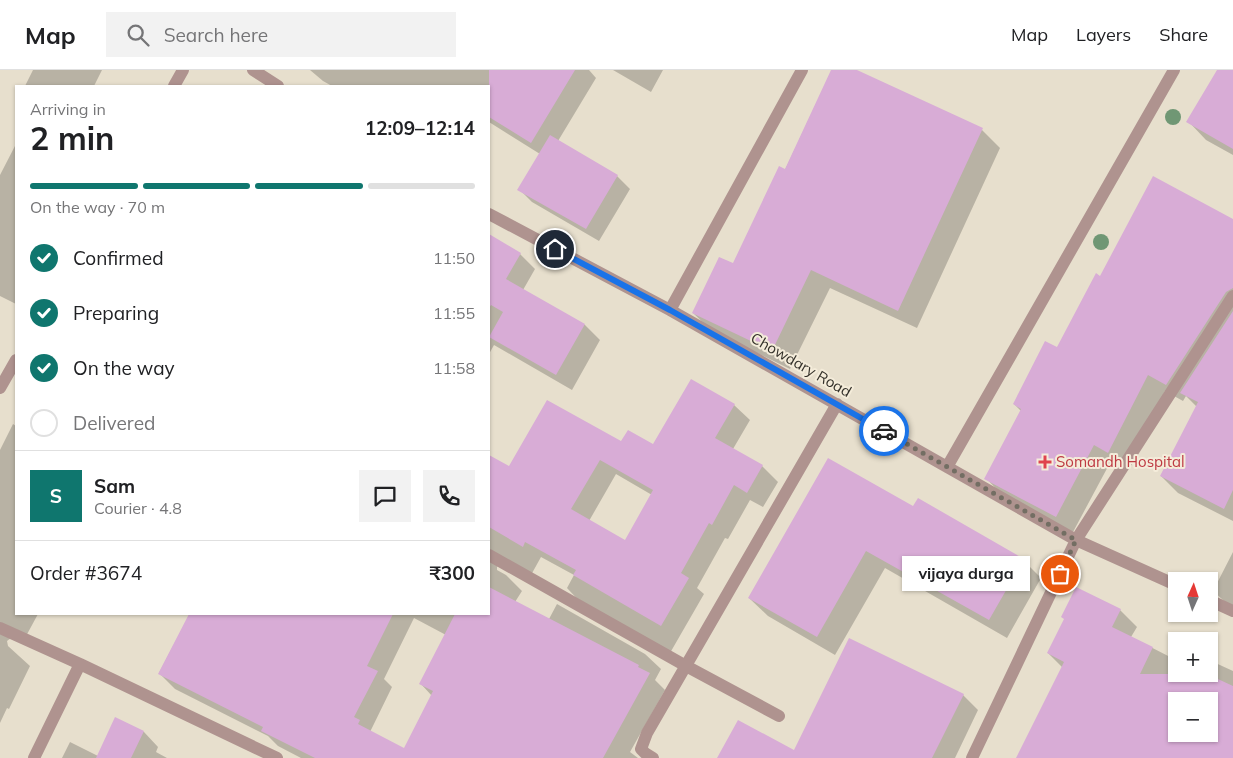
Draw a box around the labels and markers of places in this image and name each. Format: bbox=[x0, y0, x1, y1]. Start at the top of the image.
pin bbox=[534, 228, 576, 270]
place label: Somandh Hospital bbox=[1056, 452, 1184, 471]
marker: Somandh Hospital bbox=[1038, 455, 1052, 469]
pin bbox=[1039, 553, 1081, 595]
callout: vijaya durga bbox=[902, 556, 1030, 592]

